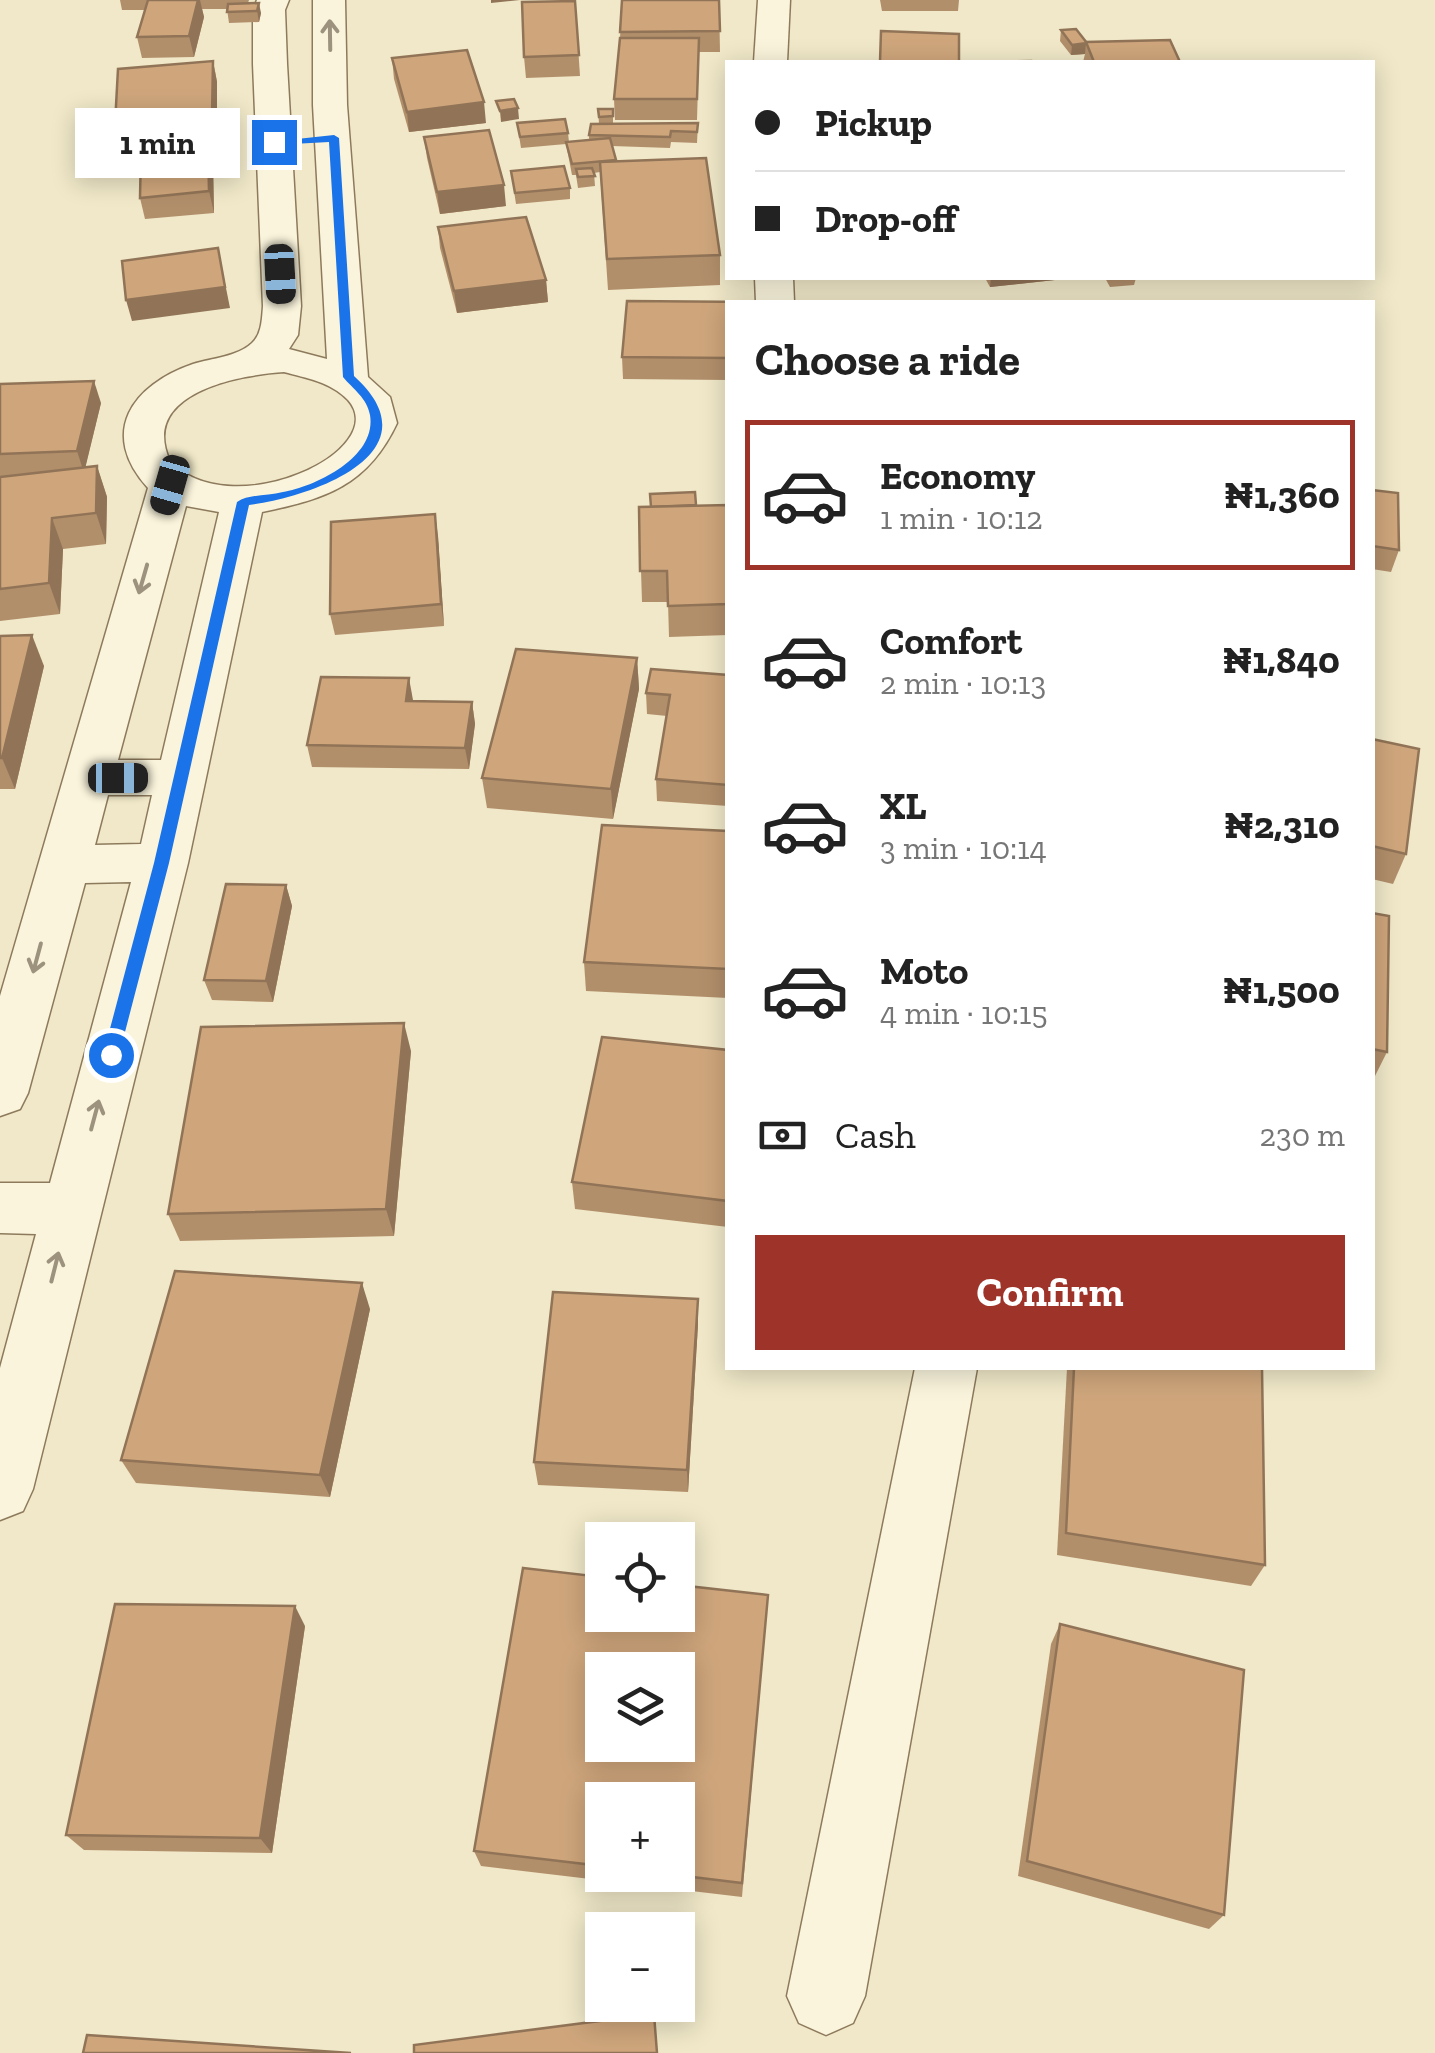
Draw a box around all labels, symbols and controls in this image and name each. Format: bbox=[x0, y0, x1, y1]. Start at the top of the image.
one-way arrow bbox=[320, 20, 340, 52]
text: Pickup bbox=[815, 100, 932, 146]
callout: 1 min bbox=[74, 107, 239, 177]
route end bbox=[252, 120, 297, 165]
text: 1 min bbox=[120, 124, 195, 162]
text: Drop-off bbox=[815, 196, 956, 242]
car bbox=[263, 243, 297, 305]
text: Choose a ride bbox=[755, 333, 1020, 387]
icon: car bbox=[760, 450, 850, 540]
car bbox=[147, 452, 193, 518]
text: Economy bbox=[880, 453, 1035, 499]
text: ₦1,360 bbox=[1224, 472, 1340, 518]
text: 1 min · 10:12 bbox=[880, 499, 1043, 537]
one-way arrow bbox=[133, 563, 152, 594]
icon: car bbox=[760, 615, 850, 705]
text: Comfort bbox=[880, 618, 1022, 664]
text: ₦1,840 bbox=[1222, 637, 1340, 683]
text: 2 min · 10:13 bbox=[880, 664, 1046, 702]
car bbox=[88, 763, 148, 793]
icon: car bbox=[760, 780, 850, 870]
text: XL bbox=[880, 783, 927, 829]
text: ₦2,310 bbox=[1224, 802, 1340, 848]
text: 3 min · 10:14 bbox=[880, 829, 1047, 867]
one-way arrow bbox=[27, 942, 46, 973]
icon: car bbox=[760, 945, 850, 1035]
text: Moto bbox=[880, 948, 968, 994]
text: ₦1,500 bbox=[1223, 967, 1340, 1013]
text: 4 min · 10:15 bbox=[880, 994, 1048, 1032]
route start bbox=[89, 1033, 134, 1078]
one-way arrow bbox=[86, 1100, 105, 1131]
icon: cash bbox=[755, 1108, 810, 1163]
text: Cash bbox=[835, 1112, 916, 1158]
text: 230 m bbox=[1260, 1116, 1345, 1154]
button: Confirm bbox=[755, 1235, 1345, 1350]
one-way arrow bbox=[46, 1252, 65, 1283]
map controls bbox=[585, 1522, 695, 2022]
button: locate bbox=[585, 1522, 695, 1632]
button: layers bbox=[585, 1652, 695, 1762]
button: + bbox=[585, 1782, 695, 1892]
button: − bbox=[585, 1912, 695, 2022]

